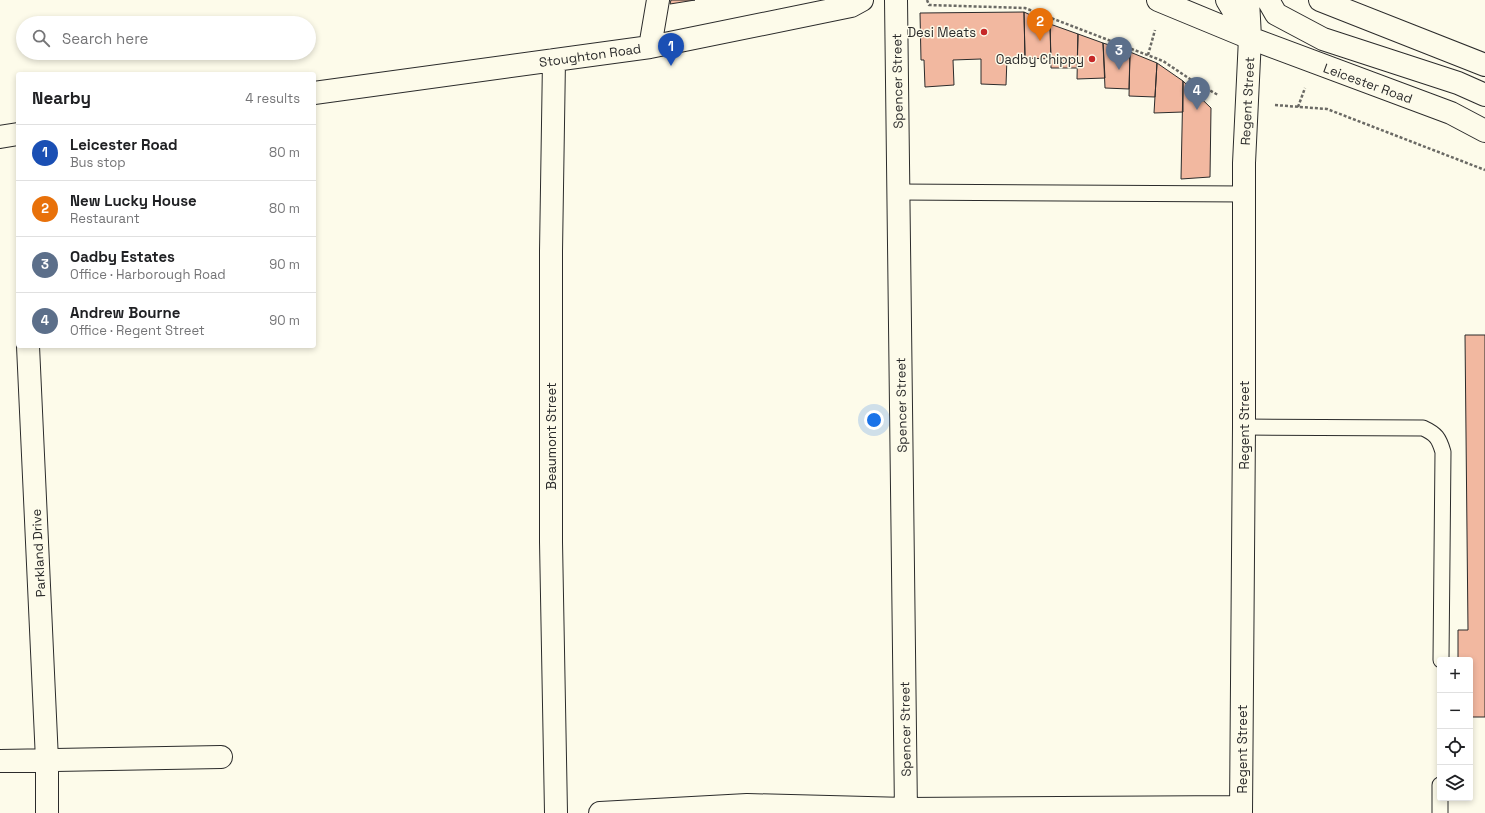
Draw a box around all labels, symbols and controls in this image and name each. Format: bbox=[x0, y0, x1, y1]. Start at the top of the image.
pin: 2 bbox=[1027, 8, 1053, 41]
search box bbox=[16, 16, 316, 60]
place label: Desi Meats bbox=[907, 24, 976, 41]
icon: search bbox=[30, 27, 52, 49]
marker: Desi Meats bbox=[979, 27, 989, 37]
text: Search here bbox=[62, 29, 148, 48]
pin: 1 bbox=[658, 33, 684, 66]
street label: Spencer Street bbox=[888, 33, 907, 129]
pin: 3 bbox=[1106, 37, 1132, 70]
street label: Stoughton Road bbox=[538, 40, 642, 71]
place label: Oadby Chippy bbox=[996, 51, 1084, 68]
marker: Oadby Chippy bbox=[1087, 54, 1097, 64]
street label: Regent Street bbox=[1237, 56, 1258, 146]
street label: Leicester Road bbox=[1321, 59, 1415, 107]
pin: 4 bbox=[1184, 77, 1210, 110]
text: Nearby bbox=[32, 87, 91, 109]
text: 4 results bbox=[245, 90, 300, 107]
text: Leicester Road bbox=[70, 135, 178, 154]
text: 1 bbox=[42, 144, 48, 161]
text: 80 m bbox=[269, 144, 300, 161]
text: Bus stop bbox=[70, 154, 126, 171]
text: New Lucky House bbox=[70, 191, 197, 210]
text: 2 bbox=[41, 200, 49, 217]
text: 80 m bbox=[269, 200, 300, 217]
text: Restaurant bbox=[70, 210, 140, 227]
text: Oadby Estates bbox=[70, 247, 175, 266]
text: 3 bbox=[41, 256, 49, 273]
text: 90 m bbox=[269, 256, 300, 273]
text: Office · Harborough Road bbox=[70, 266, 226, 283]
text: Andrew Bourne bbox=[70, 303, 180, 322]
text: 4 bbox=[41, 312, 49, 329]
text: 90 m bbox=[269, 312, 300, 329]
text: Office · Regent Street bbox=[70, 322, 205, 339]
street label: Spencer Street bbox=[892, 357, 911, 453]
street label: Regent Street bbox=[1236, 381, 1253, 469]
street label: Beaumont Street bbox=[543, 382, 560, 490]
your location bbox=[864, 410, 884, 430]
street label: Parkland Drive bbox=[28, 508, 49, 598]
map controls bbox=[1437, 657, 1473, 801]
button: + bbox=[1437, 657, 1473, 693]
street label: Spencer Street bbox=[896, 681, 915, 777]
button: − bbox=[1437, 693, 1473, 729]
street label: Regent Street bbox=[1234, 705, 1251, 793]
button: locate bbox=[1437, 729, 1473, 765]
button: layers bbox=[1437, 765, 1473, 801]

